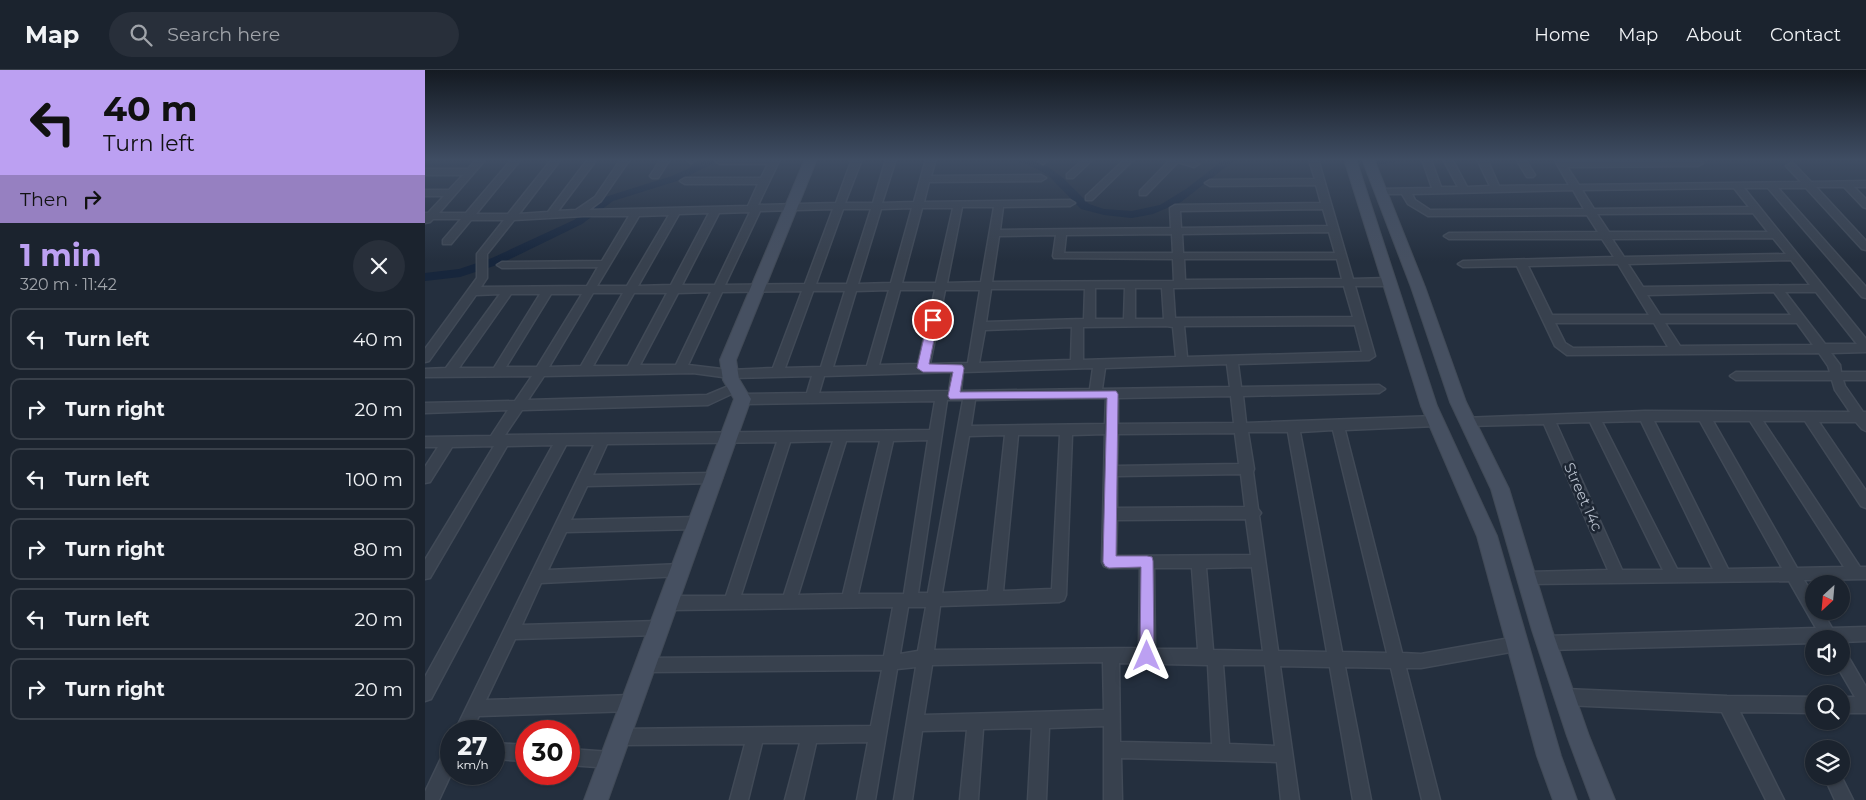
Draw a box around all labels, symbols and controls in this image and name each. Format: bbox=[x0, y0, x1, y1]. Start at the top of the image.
search box bbox=[109, 12, 459, 57]
text: Map bbox=[25, 20, 79, 49]
icon: search bbox=[127, 21, 155, 49]
text: Search here bbox=[167, 23, 280, 46]
text: Home bbox=[1534, 24, 1590, 46]
text: Map bbox=[1618, 24, 1658, 46]
text: About bbox=[1686, 24, 1742, 46]
text: Contact bbox=[1770, 24, 1841, 46]
text: 40 m bbox=[103, 87, 198, 130]
icon: left bbox=[20, 90, 85, 155]
text: Turn left bbox=[103, 130, 195, 157]
icon: right bbox=[78, 185, 106, 213]
text: Then bbox=[20, 188, 68, 211]
text: 1 min bbox=[20, 237, 101, 274]
button: close bbox=[353, 240, 405, 292]
text: 320 m · 11:42 bbox=[20, 275, 117, 294]
pin bbox=[912, 299, 954, 341]
icon: arrive bbox=[919, 306, 947, 334]
icon: left bbox=[22, 325, 50, 353]
text: Turn left bbox=[65, 328, 150, 351]
text: 40 m bbox=[353, 328, 403, 351]
icon: right bbox=[22, 395, 50, 423]
text: Turn right bbox=[65, 398, 165, 421]
text: 20 m bbox=[355, 398, 403, 421]
street label: Street 14c bbox=[1560, 459, 1607, 534]
icon: left bbox=[22, 465, 50, 493]
text: Turn left bbox=[65, 468, 150, 491]
text: 100 m bbox=[346, 468, 403, 491]
icon: right bbox=[22, 535, 50, 563]
text: Turn right bbox=[65, 538, 165, 561]
text: 80 m bbox=[353, 538, 403, 561]
north arrow bbox=[1805, 575, 1850, 620]
map controls bbox=[1805, 575, 1850, 785]
icon: left bbox=[22, 605, 50, 633]
text: Turn left bbox=[65, 608, 150, 631]
text: 20 m bbox=[355, 608, 403, 631]
position arrow bbox=[1120, 629, 1172, 681]
button: sound bbox=[1805, 630, 1850, 675]
icon: right bbox=[22, 675, 50, 703]
text: Turn right bbox=[65, 678, 165, 701]
text: 20 m bbox=[355, 678, 403, 701]
button: search bbox=[1805, 685, 1850, 730]
speed limit sign: 30 bbox=[515, 720, 580, 785]
text: 27 bbox=[457, 731, 488, 761]
button: layers bbox=[1805, 740, 1850, 785]
text: km/h bbox=[456, 757, 489, 772]

